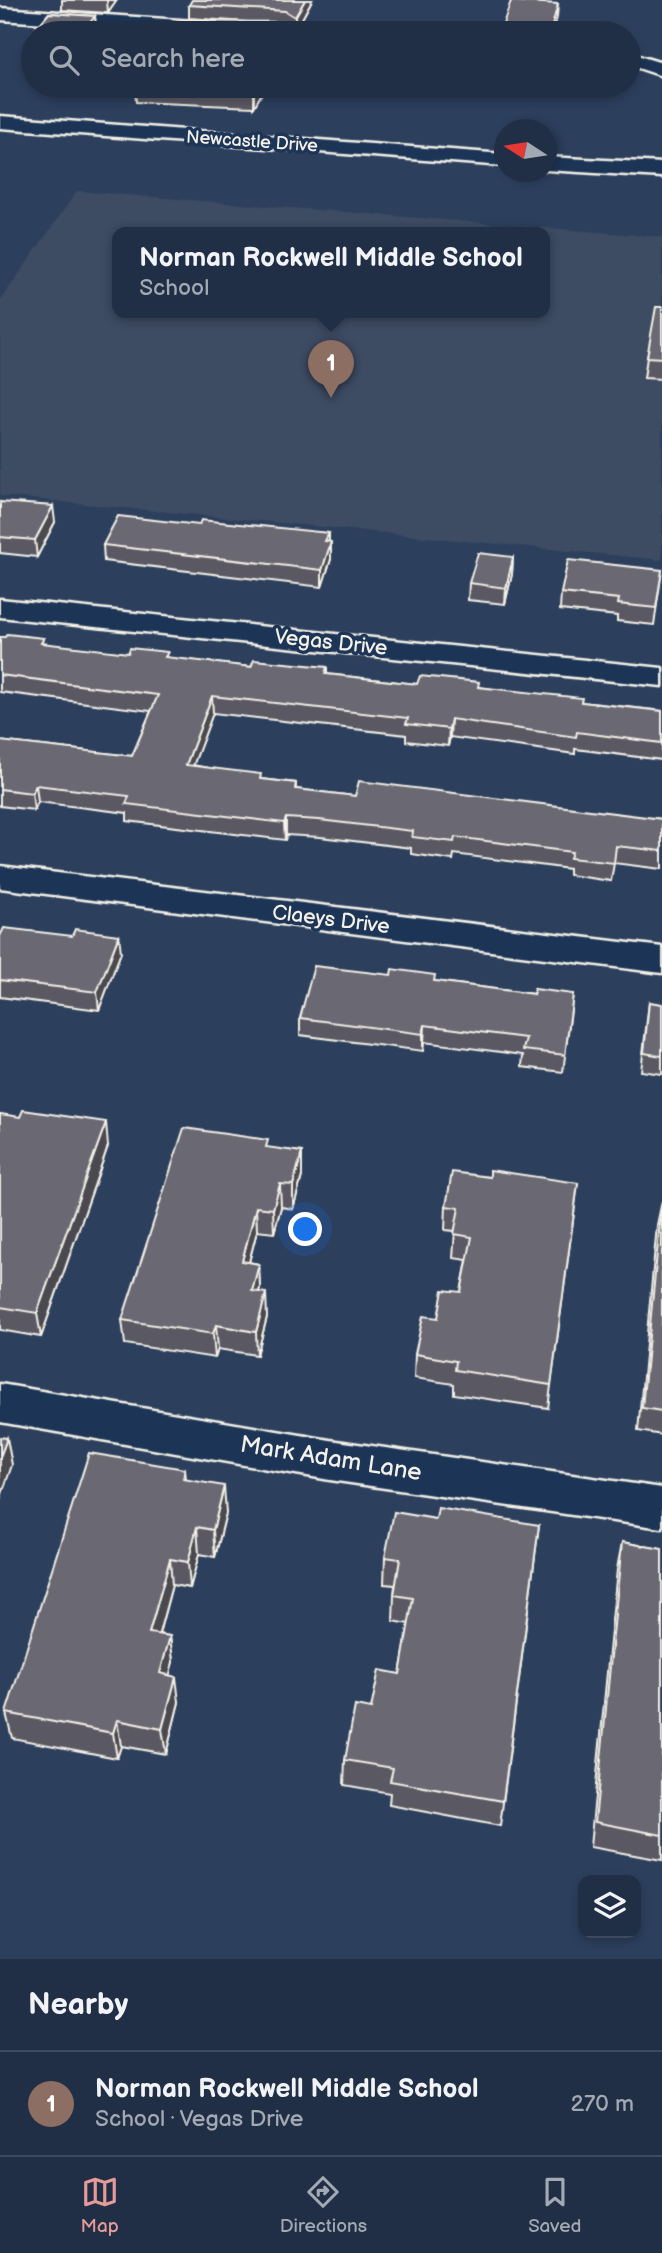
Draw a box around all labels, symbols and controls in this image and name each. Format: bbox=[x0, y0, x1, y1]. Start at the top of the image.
search box bbox=[21, 21, 641, 98]
icon: search bbox=[45, 41, 83, 79]
text: Search here bbox=[101, 44, 245, 75]
north arrow bbox=[494, 119, 557, 182]
street label: Newcastle Drive bbox=[185, 126, 319, 157]
popup bbox=[112, 227, 550, 318]
text: Norman Rockwell Middle School bbox=[139, 243, 523, 274]
text: School bbox=[139, 274, 209, 302]
pin: 1 bbox=[308, 340, 354, 398]
street label: Vegas Drive bbox=[273, 624, 389, 661]
street label: Claeys Drive bbox=[271, 900, 391, 939]
your location bbox=[288, 1212, 322, 1246]
street label: Mark Adam Lane bbox=[238, 1430, 424, 1487]
map controls bbox=[578, 1875, 641, 1938]
button: layers bbox=[578, 1875, 641, 1938]
text: Nearby bbox=[28, 1987, 128, 2023]
text: Norman Rockwell Middle School bbox=[95, 2074, 479, 2105]
text: 1 bbox=[46, 2090, 56, 2118]
text: 270 m bbox=[570, 2090, 634, 2118]
text: School · Vegas Drive bbox=[95, 2105, 304, 2133]
tab: Map bbox=[81, 2173, 119, 2238]
tab: Directions bbox=[280, 2173, 367, 2238]
tab: Saved bbox=[528, 2173, 581, 2238]

